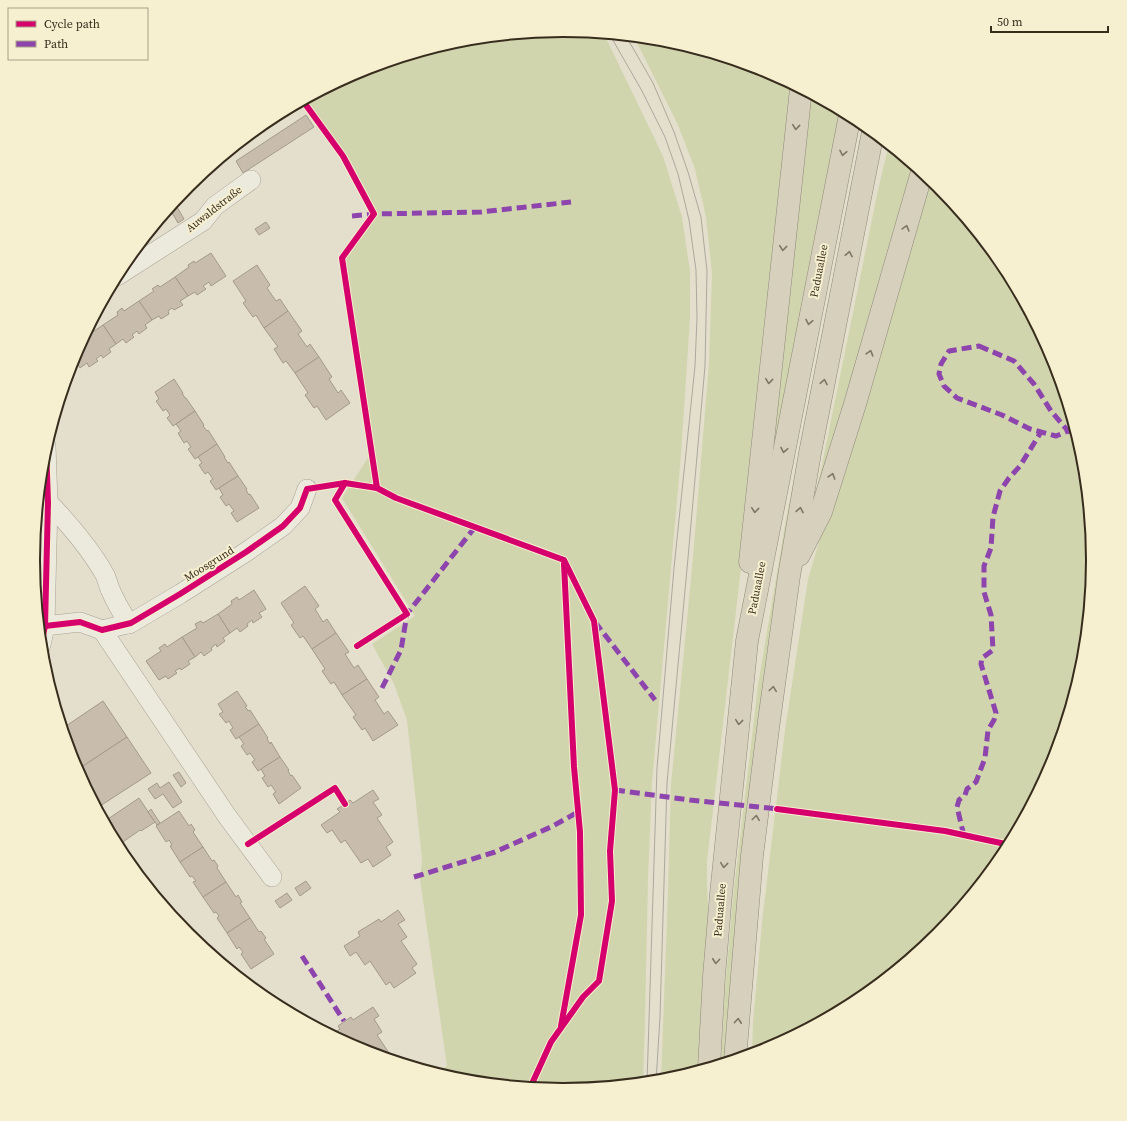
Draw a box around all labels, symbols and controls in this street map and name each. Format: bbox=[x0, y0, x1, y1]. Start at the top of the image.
legend bbox=[8, 8, 148, 60]
scale bar bbox=[991, 8, 1108, 34]
text: 50 m bbox=[997, 14, 1023, 30]
text: Cycle path bbox=[44, 16, 100, 32]
text: Path bbox=[44, 36, 68, 52]
one-way arrow bbox=[792, 124, 801, 130]
one-way arrow bbox=[839, 150, 847, 157]
street label: Auwaldstraße bbox=[183, 182, 245, 236]
one-way arrow bbox=[901, 225, 910, 232]
street label: Paduaallee bbox=[807, 243, 832, 299]
one-way arrow bbox=[779, 245, 788, 252]
one-way arrow bbox=[845, 251, 853, 258]
one-way arrow bbox=[806, 319, 814, 325]
one-way arrow bbox=[865, 350, 874, 357]
one-way arrow bbox=[764, 378, 773, 384]
one-way arrow bbox=[820, 379, 828, 385]
one-way arrow bbox=[780, 447, 789, 453]
one-way arrow bbox=[827, 473, 836, 480]
one-way arrow bbox=[750, 507, 759, 513]
one-way arrow bbox=[796, 507, 804, 513]
street label: Moosgrund bbox=[181, 542, 237, 585]
street label: Paduaallee bbox=[745, 560, 770, 616]
one-way arrow bbox=[768, 686, 777, 692]
one-way arrow bbox=[734, 719, 743, 725]
one-way arrow bbox=[752, 814, 761, 821]
one-way arrow bbox=[720, 862, 729, 868]
street label: Paduaallee bbox=[710, 882, 730, 937]
one-way arrow bbox=[711, 958, 720, 964]
one-way arrow bbox=[733, 1018, 742, 1024]

